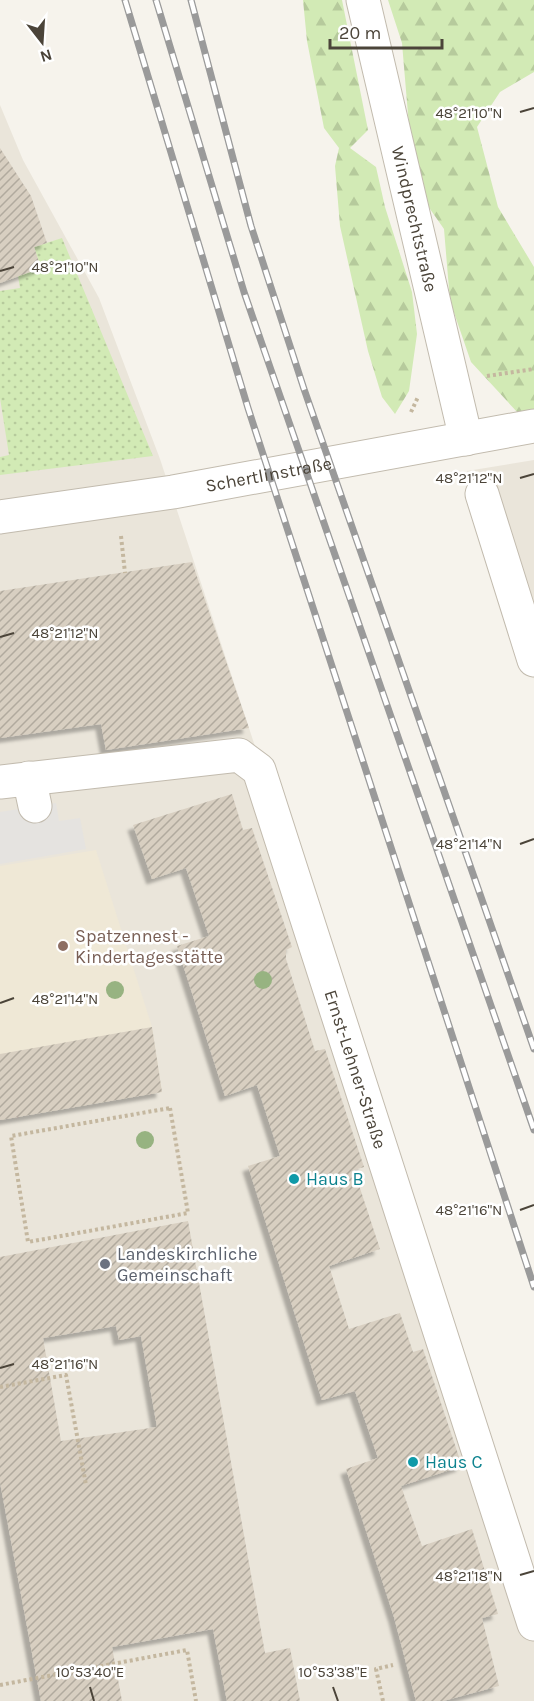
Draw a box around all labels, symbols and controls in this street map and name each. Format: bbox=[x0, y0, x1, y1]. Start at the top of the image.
north arrow bbox=[12, 12, 72, 72]
scale bar bbox=[330, 12, 442, 50]
text: 20 m bbox=[339, 22, 381, 44]
text: N bbox=[38, 45, 55, 67]
text: 48°21'10"N bbox=[435, 104, 503, 122]
street label: Windprechtstraße bbox=[387, 144, 442, 294]
text: 48°21'10"N bbox=[31, 258, 99, 276]
street label: Schertlinstraße bbox=[204, 452, 333, 497]
text: 48°21'12"N bbox=[436, 469, 502, 487]
text: 48°21'12"N bbox=[32, 624, 98, 642]
text: 48°21'14"N bbox=[436, 835, 502, 853]
place label: Spatzennest - Kindertagesstätte bbox=[75, 925, 223, 968]
marker: Spatzennest - Kindertagesstätte bbox=[56, 939, 70, 953]
street label: Ernst-Lehner-Straße bbox=[319, 987, 391, 1152]
text: 48°21'14"N bbox=[32, 990, 98, 1008]
place label: Haus B bbox=[306, 1168, 364, 1190]
marker: Haus B bbox=[287, 1172, 301, 1186]
text: 48°21'16"N bbox=[436, 1201, 502, 1219]
place label: Landeskirchliche Gemeinschaft bbox=[117, 1243, 258, 1286]
marker: Landeskirchliche Gemeinschaft bbox=[98, 1257, 112, 1271]
text: 48°21'16"N bbox=[32, 1355, 98, 1373]
place label: Haus C bbox=[425, 1451, 483, 1473]
marker: Haus C bbox=[406, 1455, 420, 1469]
text: 48°21'18"N bbox=[435, 1567, 503, 1585]
text: 10°53'40"E bbox=[56, 1663, 124, 1681]
text: 10°53'38"E bbox=[298, 1663, 368, 1681]

